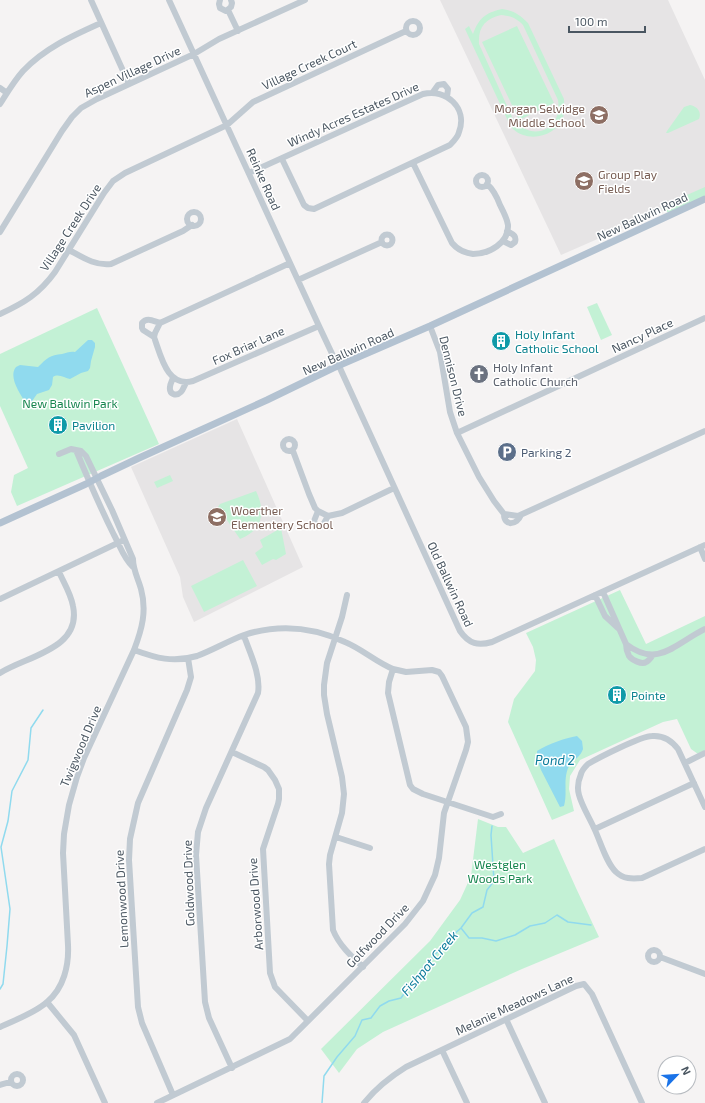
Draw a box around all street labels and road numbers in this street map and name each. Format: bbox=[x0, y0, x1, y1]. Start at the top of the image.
street label: Village Creek Court bbox=[260, 36, 359, 92]
street label: Aspen Village Drive bbox=[82, 43, 182, 99]
street label: Windy Acres Estates Drive bbox=[285, 79, 421, 149]
street label: Reinke Road bbox=[244, 146, 284, 212]
street label: Village Creek Drive bbox=[37, 181, 103, 273]
street label: New Ballwin Road bbox=[594, 189, 690, 243]
street label: Nancy Place bbox=[609, 315, 675, 355]
street label: Fox Briar Lane bbox=[210, 323, 286, 367]
street label: New Ballwin Road bbox=[300, 325, 396, 377]
street label: Dennison Drive bbox=[437, 334, 471, 418]
street label: Old Ballwin Road bbox=[425, 539, 477, 629]
street label: Twigwood Drive bbox=[57, 703, 103, 789]
street label: Goldwood Drive bbox=[179, 840, 197, 926]
street label: Lemonwood Drive bbox=[111, 849, 131, 949]
street label: Arborwood Drive bbox=[245, 857, 265, 951]
street label: Golfwood Drive bbox=[343, 900, 411, 970]
street label: Melanie Meadows Lane bbox=[453, 971, 575, 1037]

